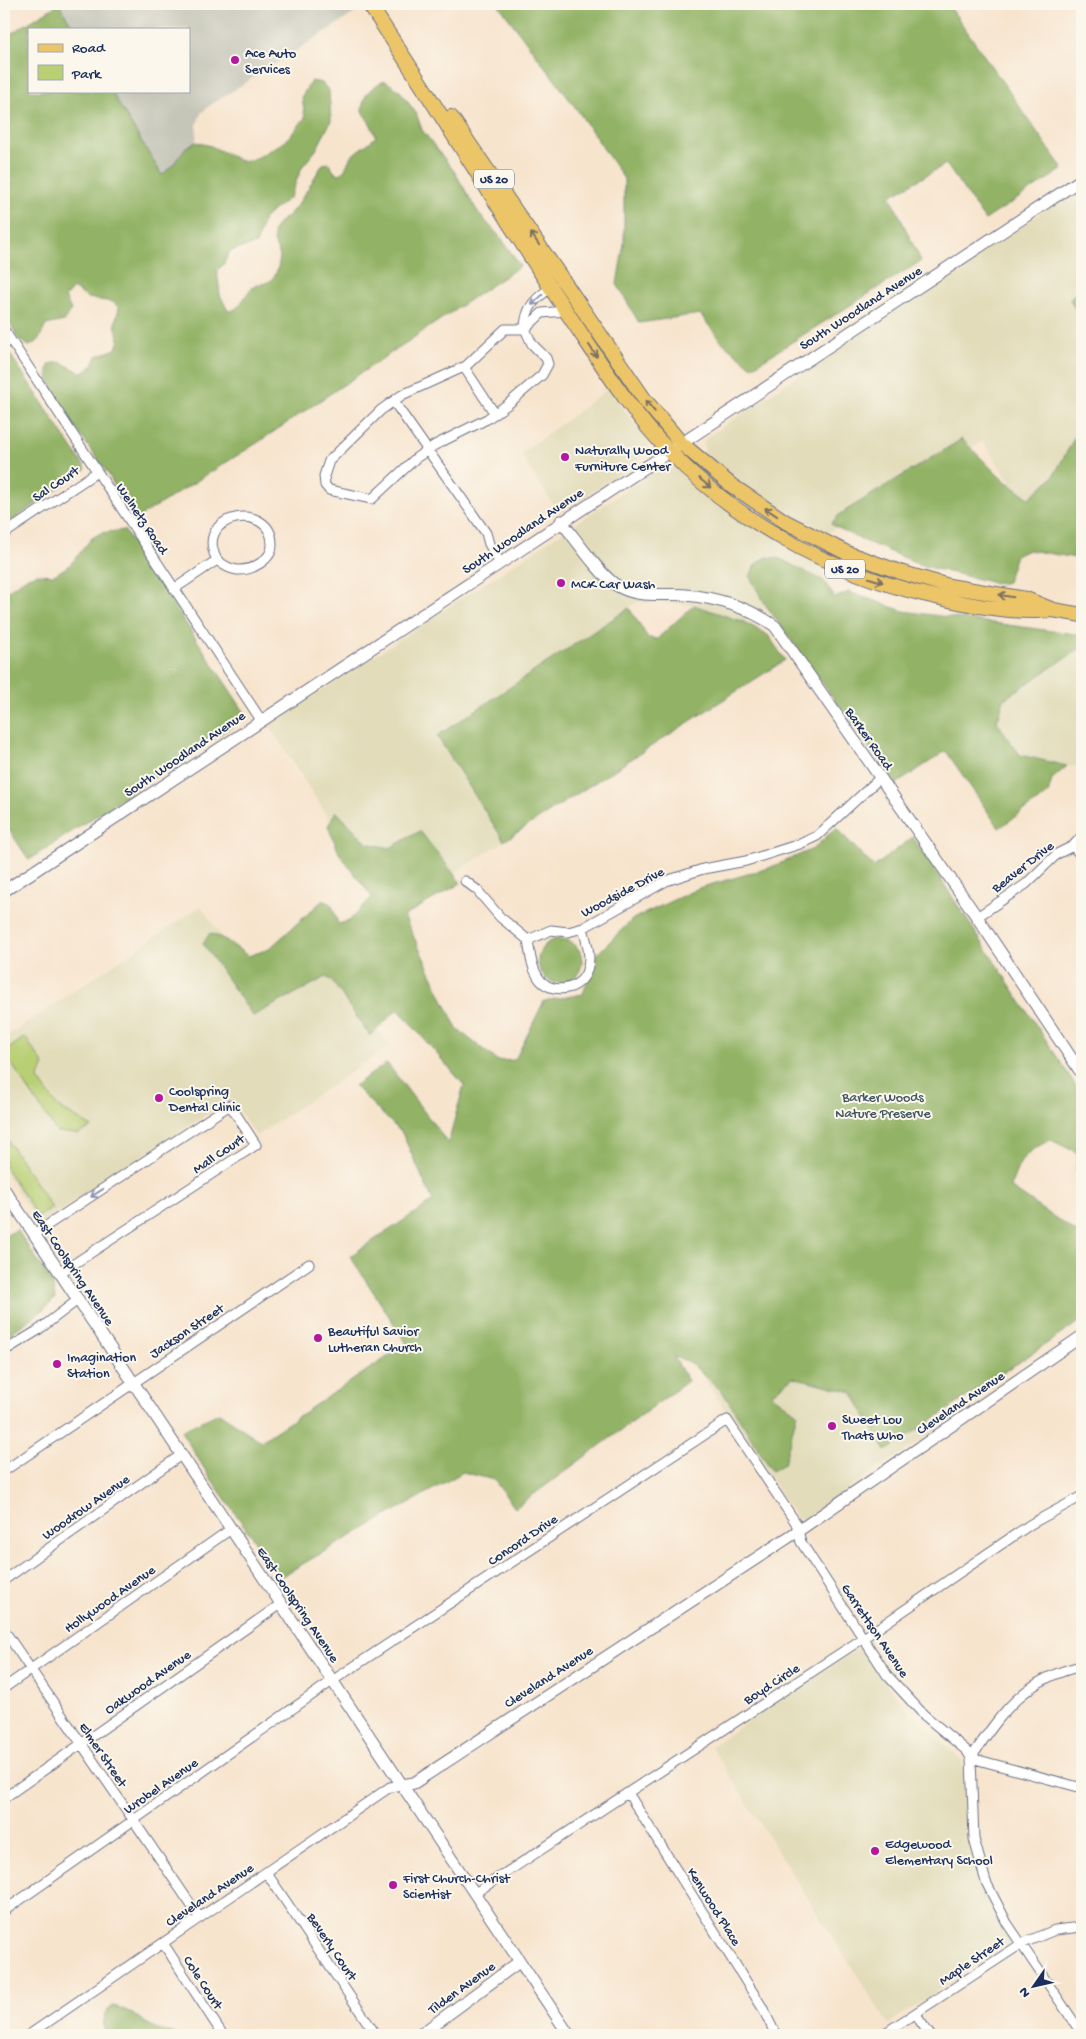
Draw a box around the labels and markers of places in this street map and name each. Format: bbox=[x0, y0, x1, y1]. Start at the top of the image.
place label: Ace Auto Services bbox=[245, 46, 296, 79]
marker: Ace Auto Services bbox=[229, 54, 241, 66]
place label: Naturally Wood Furniture Center bbox=[574, 443, 672, 476]
marker: Naturally Wood Furniture Center bbox=[559, 451, 571, 463]
marker: MCK Car Wash bbox=[555, 577, 567, 589]
place label: MCK Car Wash bbox=[571, 577, 656, 594]
place label: Coolspring Dental Clinic bbox=[168, 1084, 241, 1117]
marker: Coolspring Dental Clinic bbox=[153, 1092, 165, 1104]
place label: Beautiful Savior Lutheran Church bbox=[327, 1324, 422, 1357]
marker: Beautiful Savior Lutheran Church bbox=[312, 1332, 324, 1344]
place label: Imagination Station bbox=[67, 1350, 137, 1383]
marker: Imagination Station bbox=[51, 1358, 63, 1370]
place label: Sweet Lou Thats Who bbox=[841, 1412, 904, 1445]
marker: Sweet Lou Thats Who bbox=[826, 1420, 838, 1432]
place label: Edgewood Elementary School bbox=[885, 1837, 993, 1870]
marker: Edgewood Elementary School bbox=[869, 1845, 881, 1857]
place label: First Church-Christ Scientist bbox=[402, 1871, 511, 1904]
marker: First Church-Christ Scientist bbox=[387, 1879, 399, 1891]

